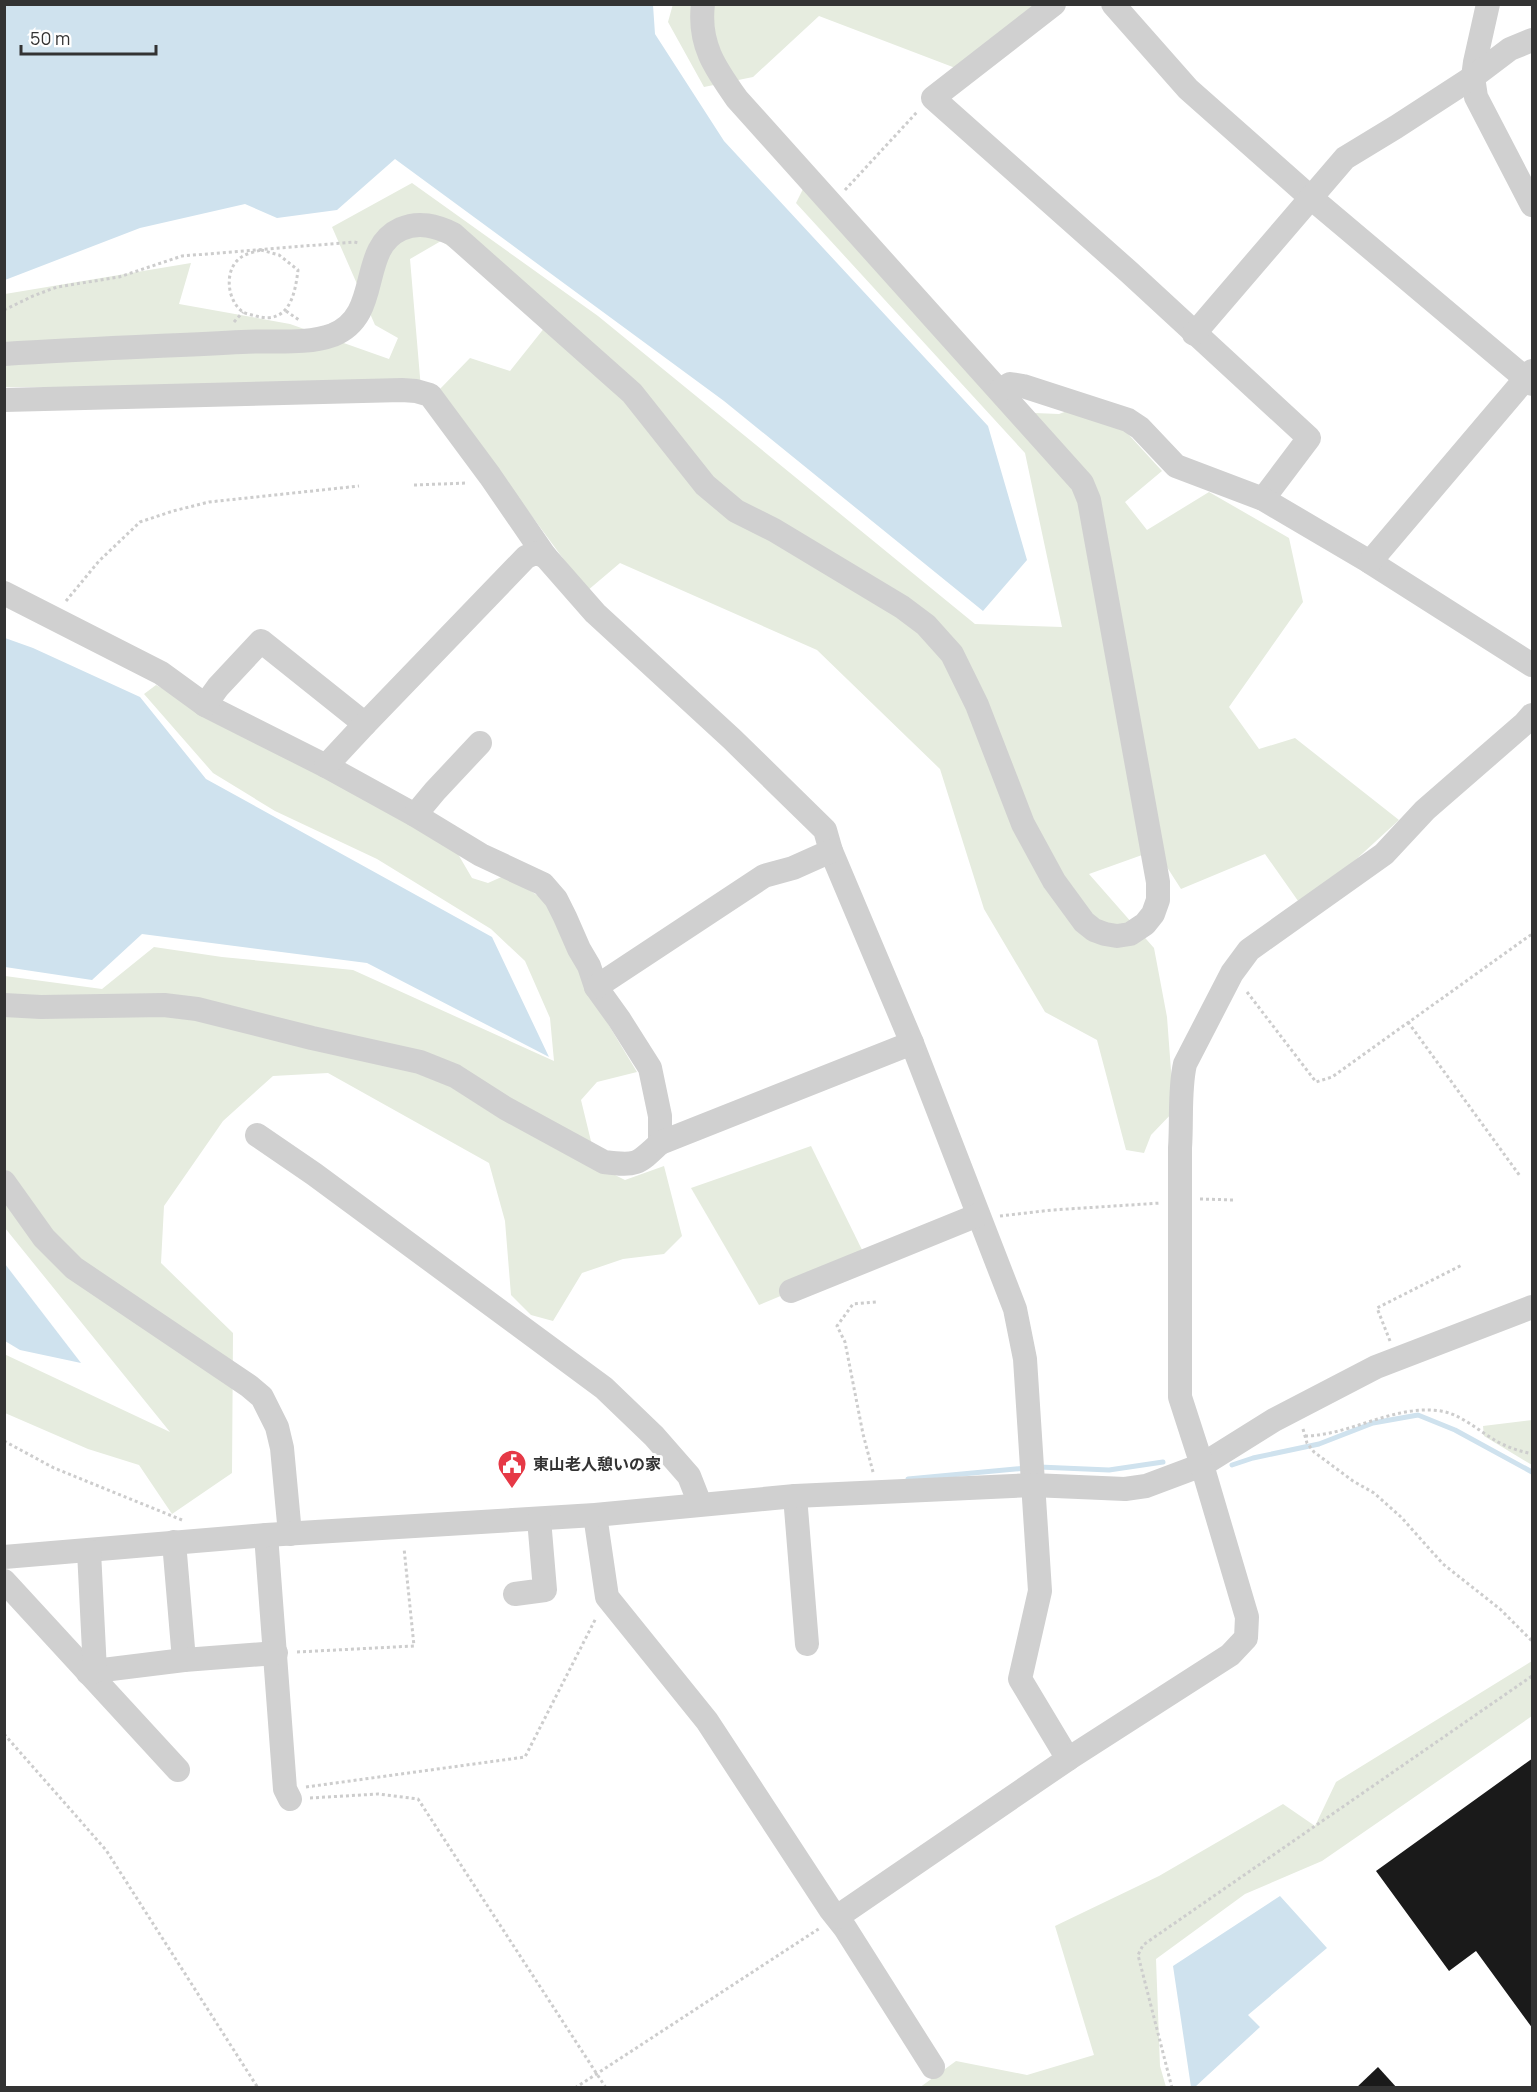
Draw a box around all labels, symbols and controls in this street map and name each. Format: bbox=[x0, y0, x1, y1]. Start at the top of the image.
scale bar bbox=[21, 18, 156, 56]
text: 50 m bbox=[30, 26, 70, 50]
public building icon: 東山老人憩いの家 bbox=[496, 1448, 528, 1490]
place label: 東山老人憩いの家 bbox=[533, 1453, 661, 1475]

